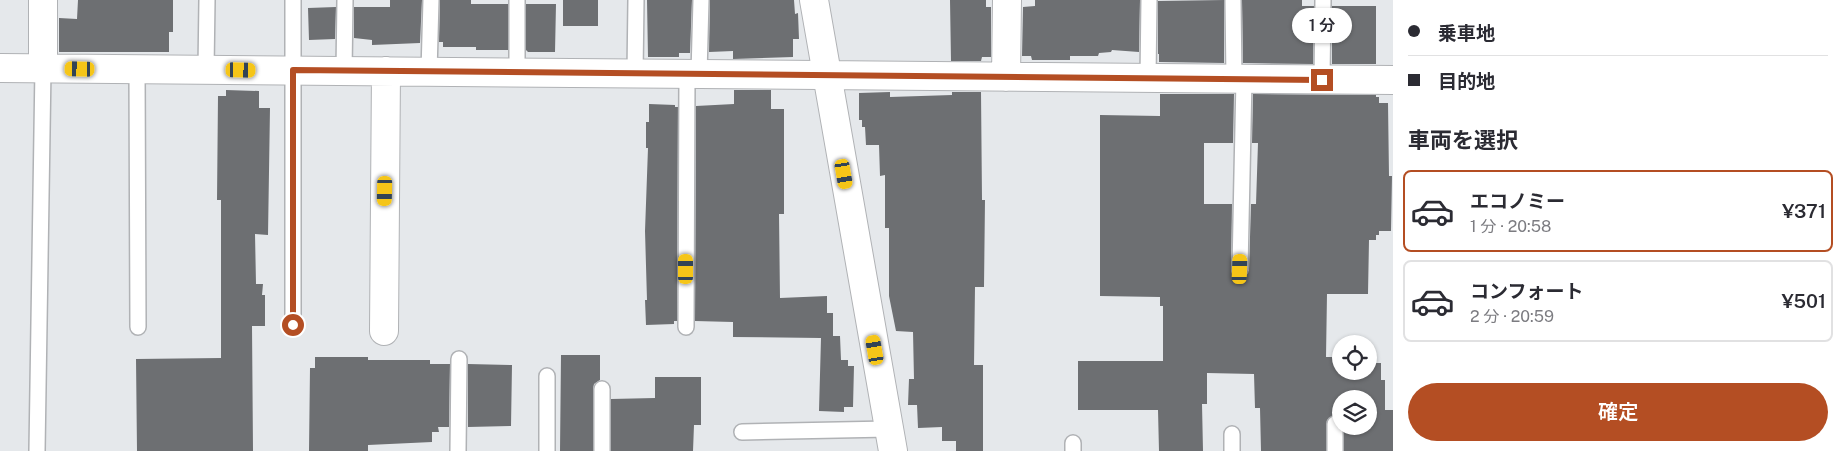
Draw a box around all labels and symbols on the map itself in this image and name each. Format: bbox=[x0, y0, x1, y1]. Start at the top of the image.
callout: 1 分 bbox=[1292, 8, 1352, 42]
car bbox=[64, 61, 95, 77]
car bbox=[225, 62, 256, 78]
route end bbox=[1311, 69, 1333, 91]
car bbox=[834, 158, 853, 190]
car bbox=[377, 176, 392, 206]
car bbox=[678, 254, 693, 284]
car bbox=[1231, 254, 1248, 284]
route start bbox=[282, 314, 304, 336]
car bbox=[865, 334, 884, 366]

